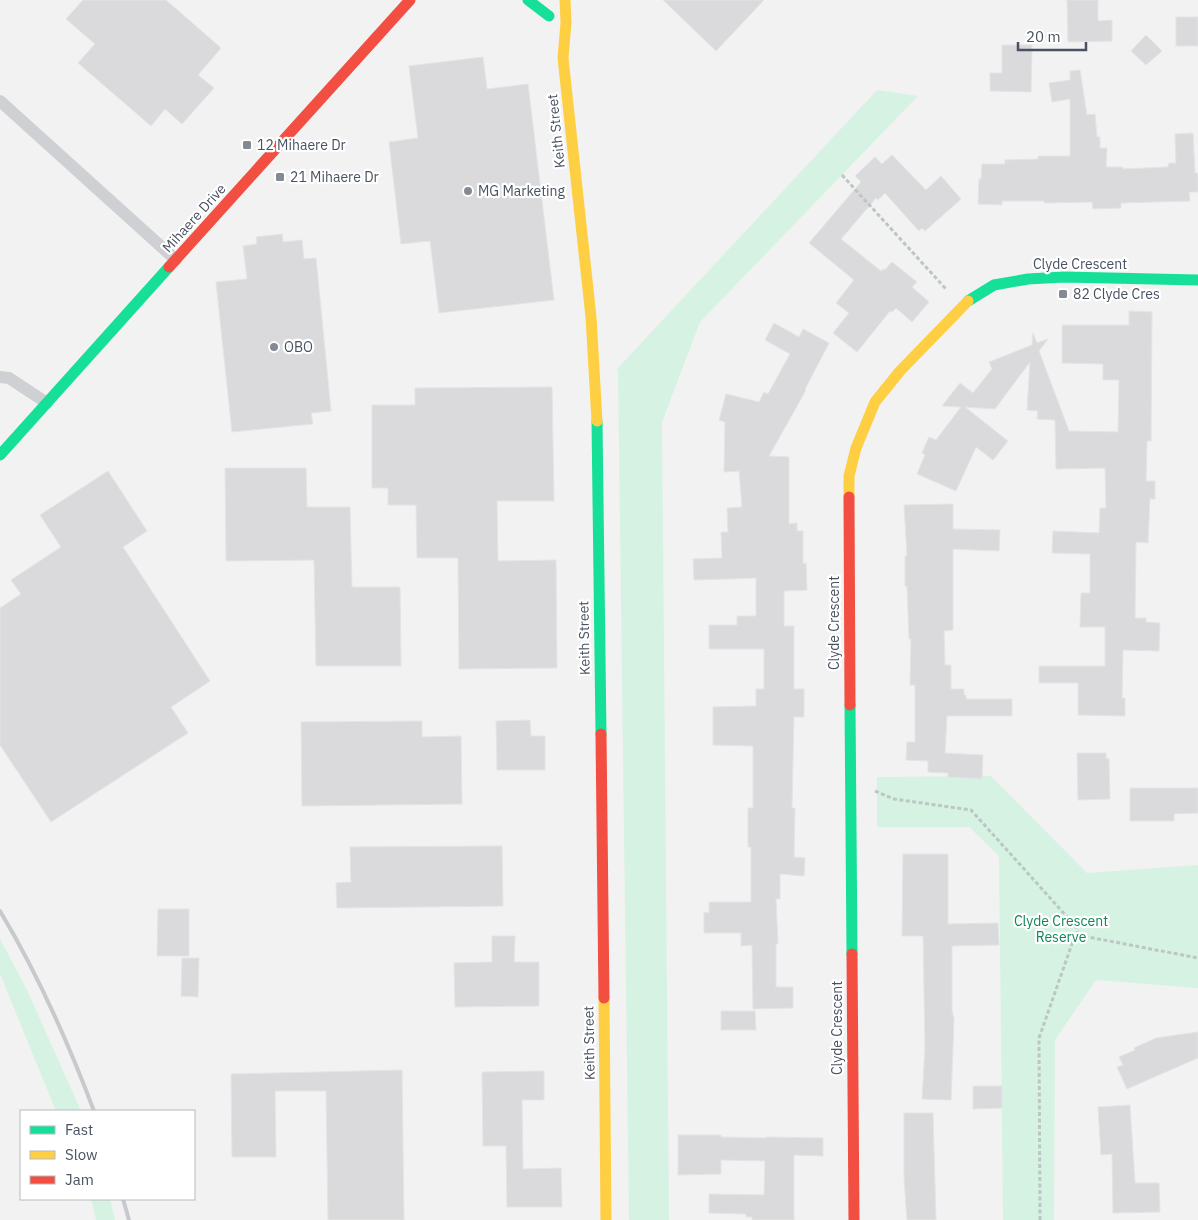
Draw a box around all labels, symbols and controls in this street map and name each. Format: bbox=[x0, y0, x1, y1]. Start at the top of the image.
scale bar bbox=[1018, 20, 1086, 52]
text: 20 m bbox=[1026, 27, 1061, 46]
street label: Keith Street bbox=[543, 93, 569, 169]
place label: 12 Mihaere Dr bbox=[257, 136, 346, 154]
marker: 12 Mihaere Dr bbox=[241, 139, 253, 151]
place label: 21 Mihaere Dr bbox=[290, 168, 379, 186]
marker: 21 Mihaere Dr bbox=[274, 171, 286, 183]
street label: Mihaere Drive bbox=[158, 180, 230, 256]
place label: MG Marketing bbox=[478, 182, 566, 200]
marker: MG Marketing bbox=[462, 185, 474, 197]
street label: Clyde Crescent bbox=[1033, 255, 1127, 273]
place label: 82 Clyde Cres bbox=[1073, 285, 1160, 303]
marker: 82 Clyde Cres bbox=[1057, 288, 1069, 300]
place label: OBO bbox=[284, 338, 313, 356]
marker: OBO bbox=[268, 341, 280, 353]
street label: Clyde Crescent bbox=[825, 576, 843, 670]
street label: Keith Street bbox=[574, 601, 594, 675]
park label: Clyde Crescent Reserve bbox=[1014, 912, 1108, 946]
street label: Clyde Crescent bbox=[828, 981, 846, 1075]
street label: Keith Street bbox=[579, 1006, 599, 1080]
legend bbox=[20, 1110, 195, 1200]
text: Fast bbox=[65, 1120, 93, 1139]
text: Slow bbox=[65, 1145, 98, 1164]
text: Jam bbox=[65, 1170, 94, 1189]

